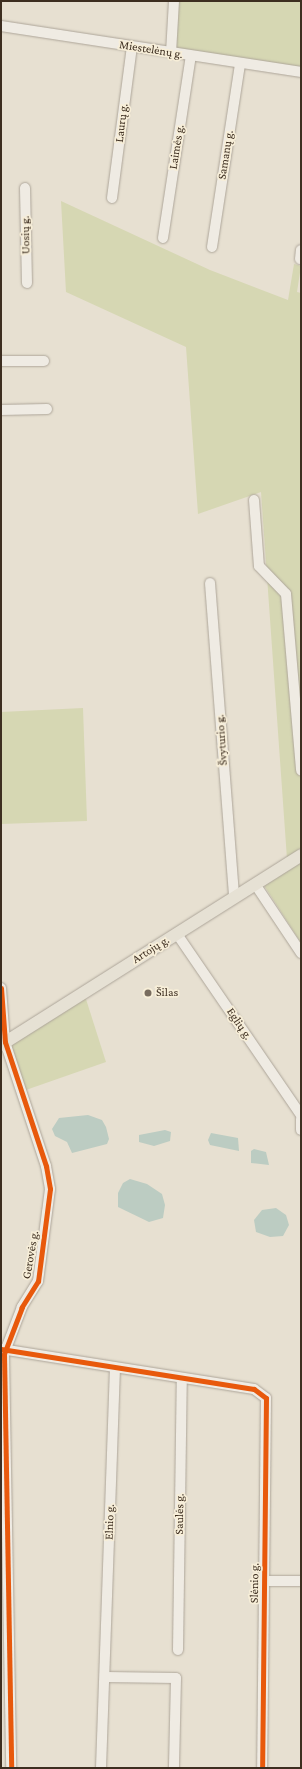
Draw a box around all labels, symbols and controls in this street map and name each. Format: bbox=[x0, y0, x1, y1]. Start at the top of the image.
street label: Miestelėnų g. bbox=[118, 38, 184, 62]
street label: Laurų g. bbox=[112, 103, 132, 143]
street label: Laimės g. bbox=[166, 124, 188, 170]
street label: Samanų g. bbox=[215, 129, 237, 181]
street label: Uosių g. bbox=[18, 216, 34, 254]
street label: Švyturio g. bbox=[213, 714, 231, 766]
street label: Artojų g. bbox=[130, 933, 172, 967]
place label: Šilas bbox=[156, 986, 178, 1000]
marker: Šilas bbox=[143, 988, 153, 998]
street label: Eglių g. bbox=[223, 1005, 255, 1043]
street label: Gerovės g. bbox=[20, 1230, 42, 1280]
street label: Saulės g. bbox=[172, 1493, 188, 1535]
street label: Elnio g. bbox=[102, 1504, 118, 1540]
street label: Slėnio g. bbox=[247, 1563, 263, 1603]

